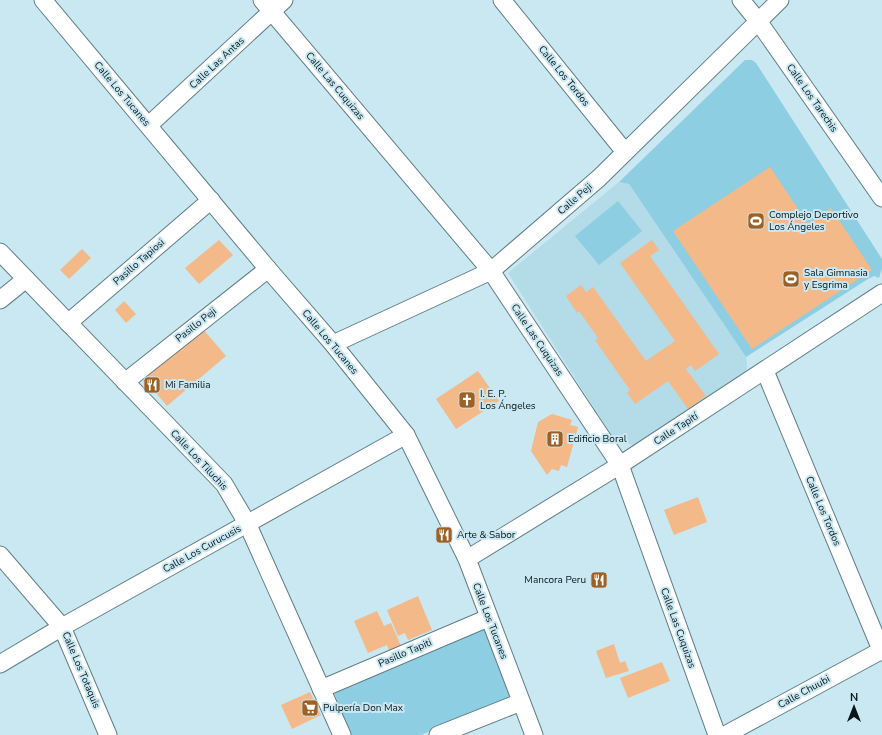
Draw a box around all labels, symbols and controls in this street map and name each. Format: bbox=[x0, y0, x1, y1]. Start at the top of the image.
street label: Calle Las Antas bbox=[187, 34, 248, 92]
street label: Calle Los Tordos bbox=[535, 43, 593, 109]
street label: Calle Las Cuquizas bbox=[303, 49, 368, 123]
street label: Calle Los Tucanes bbox=[91, 59, 153, 129]
street label: Calle Los Tarechis bbox=[783, 61, 841, 135]
street label: Calle Peji bbox=[555, 180, 595, 218]
place label: Complejo Deportivo Los Ángeles bbox=[769, 208, 859, 234]
sports icon: Complejo Deportivo Los Ángeles bbox=[746, 211, 766, 231]
street label: Pasillo Tapiosi bbox=[110, 236, 168, 288]
place label: Sala Gimnasia y Esgrima bbox=[804, 266, 868, 292]
sports icon: Sala Gimnasia y Esgrima bbox=[781, 269, 801, 289]
street label: Calle Las Cuquizas bbox=[508, 301, 567, 379]
street label: Pasillo Peji bbox=[173, 305, 219, 345]
street label: Calle Los Tucanes bbox=[299, 307, 361, 377]
restaurant icon: Mi Familia bbox=[142, 375, 162, 395]
place label: Mi Familia bbox=[165, 378, 210, 392]
place label: I. E. P. Los Ángeles bbox=[480, 387, 536, 413]
church icon: I. E. P. Los Ángeles bbox=[457, 390, 477, 410]
street label: Calle Tapití bbox=[651, 409, 701, 449]
street label: Calle Los Tiluchis bbox=[167, 427, 231, 494]
building icon: Edificio Boral bbox=[545, 429, 565, 449]
place label: Edificio Boral bbox=[568, 432, 627, 446]
street label: Calle Los Tordos bbox=[802, 474, 844, 548]
street label: Calle Los Curucusis bbox=[160, 522, 244, 576]
restaurant icon: Arte & Sabor bbox=[434, 525, 454, 545]
place label: Arte & Sabor bbox=[457, 528, 516, 542]
restaurant icon: Mancora Peru bbox=[589, 570, 609, 590]
place label: Mancora Peru bbox=[524, 573, 586, 587]
street label: Calle Los Tucanes bbox=[469, 581, 511, 661]
street label: Calle Las Cuquizas bbox=[657, 586, 699, 670]
street label: Calle Los Totaquis bbox=[59, 629, 104, 711]
street label: Pasillo Tapiti bbox=[376, 635, 434, 671]
street label: Calle Chuubi bbox=[776, 672, 832, 712]
north arrow bbox=[834, 687, 874, 727]
text: N bbox=[850, 690, 858, 705]
supermarket icon: Pulpería Don Max bbox=[300, 698, 320, 718]
place label: Pulpería Don Max bbox=[323, 701, 404, 715]

